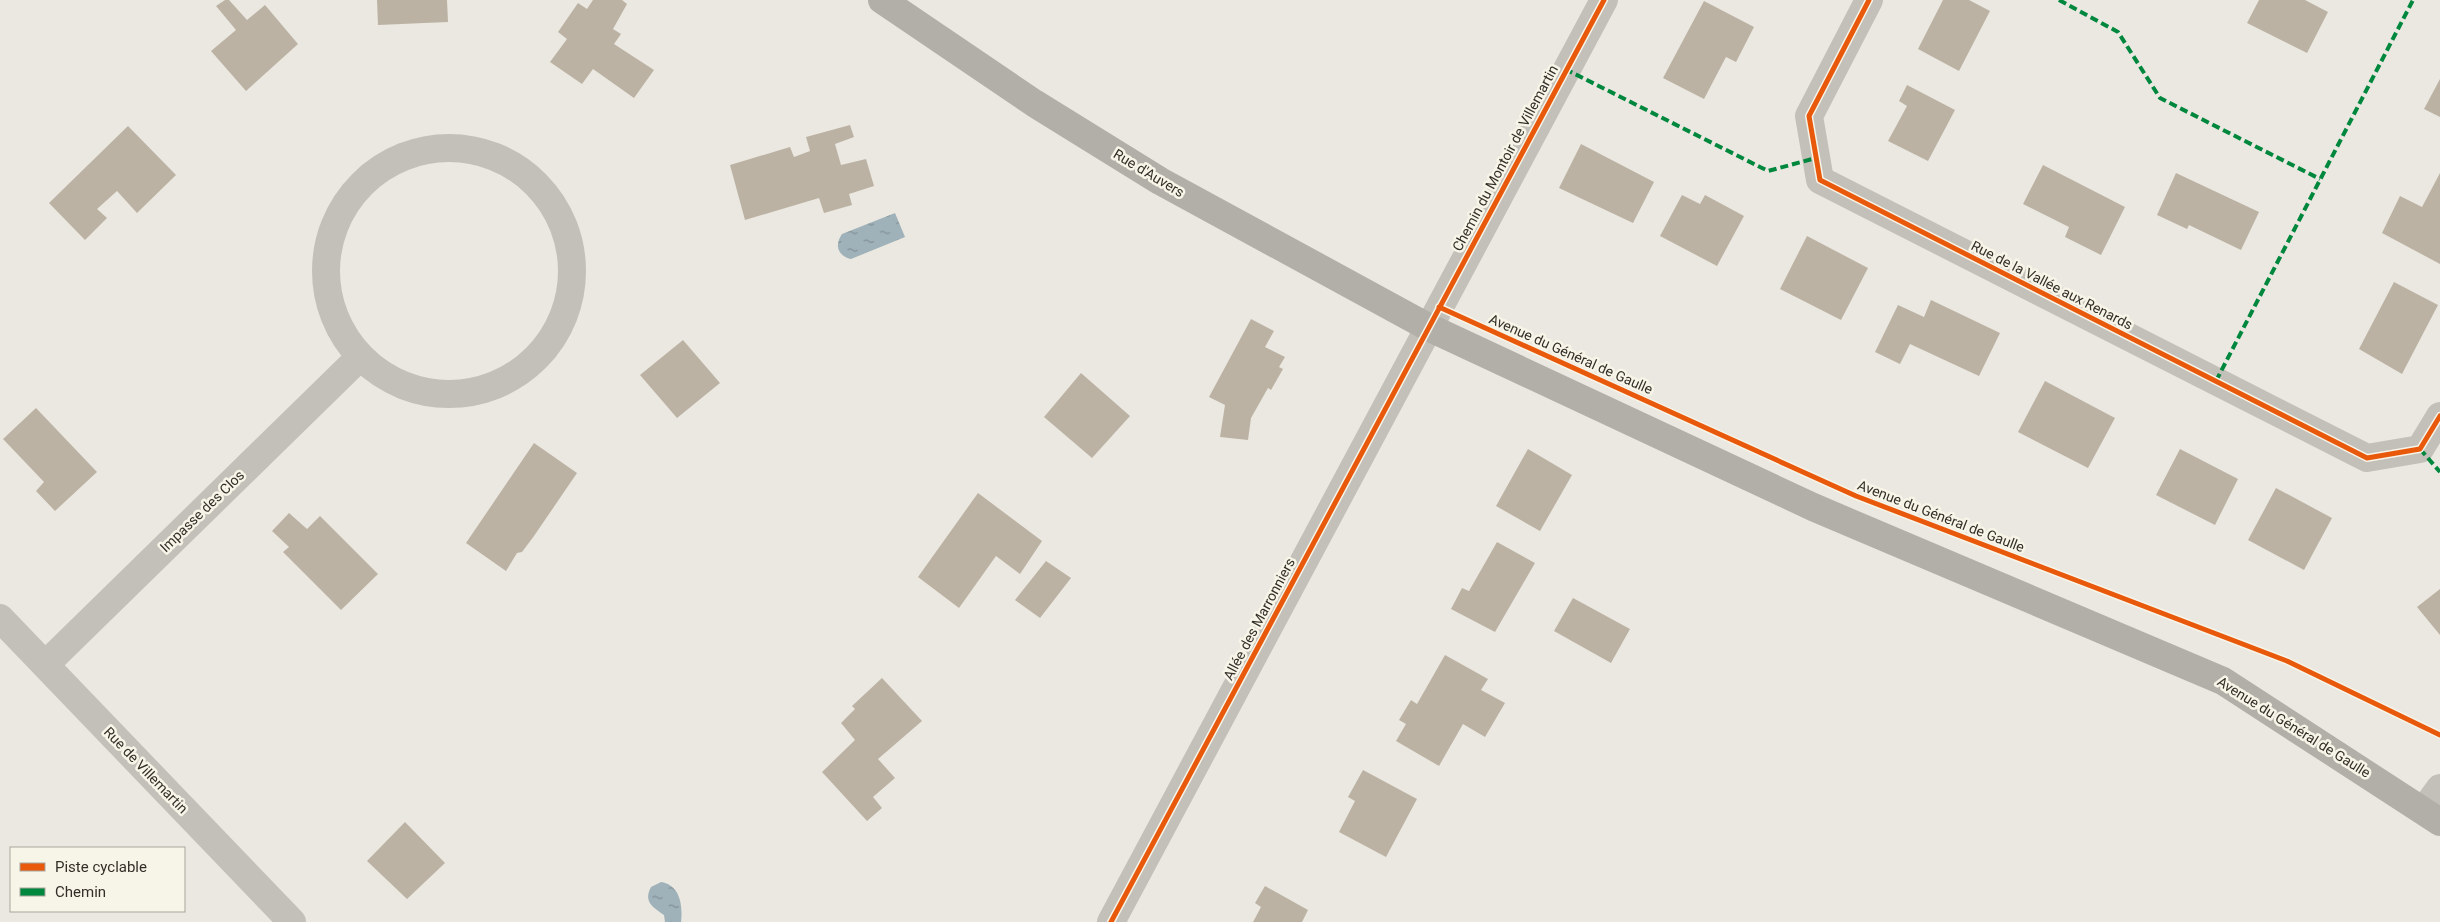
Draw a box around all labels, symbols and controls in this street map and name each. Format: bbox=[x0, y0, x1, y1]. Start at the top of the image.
street label: Chemin du Montoir de Villemartin bbox=[1449, 62, 1561, 254]
street label: Rue d'Auvers bbox=[1111, 146, 1187, 200]
street label: Rue de la Vallée aux Renards bbox=[1969, 237, 2135, 333]
street label: Avenue du Général de Gaulle bbox=[1487, 311, 1655, 397]
street label: Impasse des Clos bbox=[157, 467, 247, 555]
street label: Avenue du Général de Gaulle bbox=[1855, 477, 2027, 555]
street label: Allée des Marronniers bbox=[1220, 555, 1298, 683]
street label: Avenue du Général de Gaulle bbox=[2215, 673, 2373, 781]
street label: Rue de Villemartin bbox=[101, 724, 191, 816]
legend bbox=[10, 847, 185, 912]
text: Piste cyclable bbox=[55, 858, 147, 876]
text: Chemin bbox=[55, 883, 106, 901]

